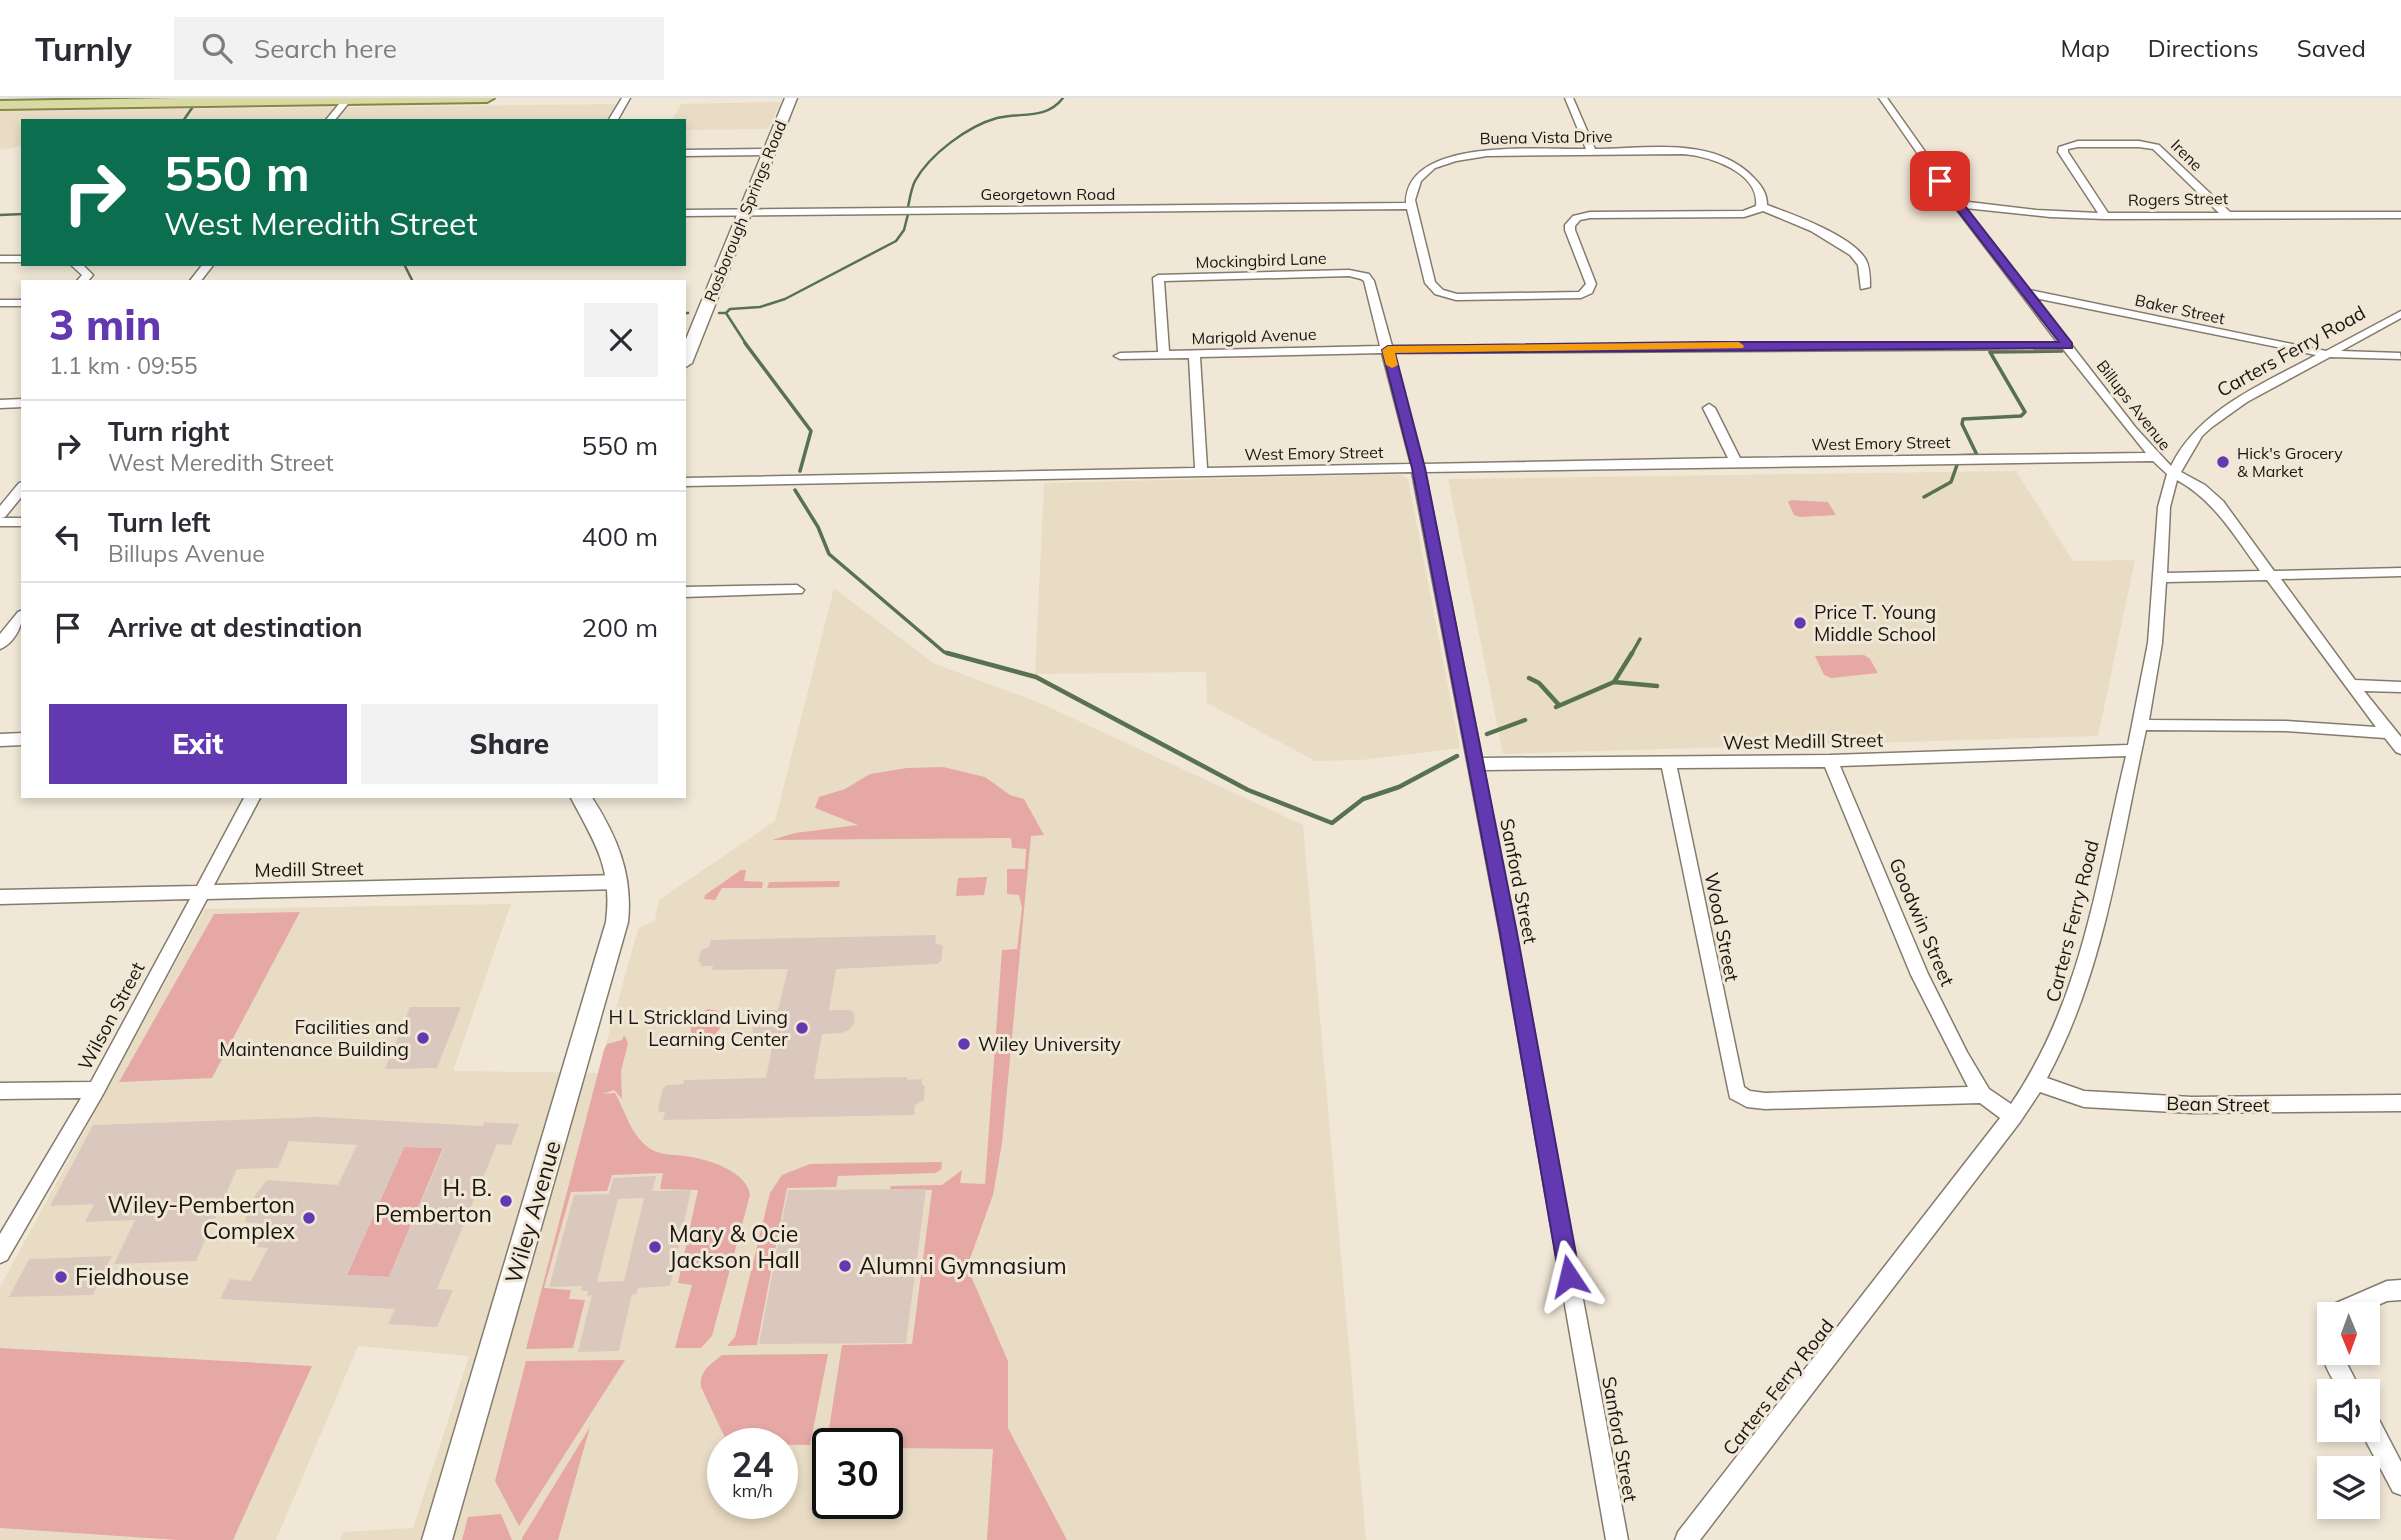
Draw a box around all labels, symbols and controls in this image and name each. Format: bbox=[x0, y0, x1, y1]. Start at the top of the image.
search box bbox=[174, 17, 664, 80]
text: Turnly bbox=[35, 28, 132, 69]
icon: search bbox=[198, 29, 236, 67]
text: Search here bbox=[254, 32, 397, 65]
text: Map bbox=[2060, 33, 2110, 63]
text: Directions bbox=[2148, 33, 2259, 63]
text: Saved bbox=[2297, 33, 2366, 63]
street label: Rosborough Springs Road bbox=[699, 118, 791, 304]
street label: Buena Vista Drive bbox=[1479, 126, 1613, 148]
street label: Irene bbox=[2167, 135, 2207, 175]
text: 550 m bbox=[164, 142, 310, 203]
icon: right bbox=[49, 147, 140, 238]
pin bbox=[1910, 151, 1970, 211]
icon: arrive bbox=[1921, 162, 1959, 200]
street label: Georgetown Road bbox=[981, 184, 1115, 204]
street label: Rogers Street bbox=[2128, 188, 2229, 210]
text: West Meredith Street bbox=[164, 203, 478, 243]
street label: Mockingbird Lane bbox=[1195, 248, 1327, 272]
street label: Baker Street bbox=[2133, 290, 2227, 328]
text: 3 min bbox=[49, 298, 162, 351]
street label: Carters Ferry Road bbox=[2212, 300, 2370, 402]
button: close bbox=[584, 303, 658, 377]
street label: Marigold Avenue bbox=[1191, 324, 1317, 348]
text: 1.1 km · 09:55 bbox=[49, 351, 198, 380]
street label: Billups Avenue bbox=[2093, 356, 2175, 454]
text: Turn right bbox=[108, 415, 229, 448]
icon: right bbox=[49, 427, 87, 465]
text: 550 m bbox=[582, 429, 658, 462]
street label: West Emory Street bbox=[1811, 432, 1951, 454]
street label: West Emory Street bbox=[1244, 442, 1384, 464]
place label: Hick's Grocery & Market bbox=[2237, 443, 2343, 481]
text: West Meredith Street bbox=[108, 448, 333, 477]
marker: Hick's Grocery & Market bbox=[2215, 454, 2231, 470]
text: Turn left bbox=[108, 506, 210, 539]
icon: left bbox=[49, 518, 87, 556]
text: 400 m bbox=[582, 520, 658, 553]
text: Billups Avenue bbox=[108, 539, 265, 568]
place label: Price T. Young Middle School bbox=[1814, 600, 1936, 646]
icon: arrive bbox=[49, 609, 87, 647]
text: Arrive at destination bbox=[108, 611, 363, 644]
text: 200 m bbox=[582, 611, 658, 644]
marker: Price T. Young Middle School bbox=[1792, 615, 1808, 631]
button: Exit bbox=[49, 704, 347, 784]
button: Share bbox=[361, 704, 658, 784]
street label: West Medill Street bbox=[1723, 728, 1884, 754]
street label: Sanford Street bbox=[1495, 816, 1543, 946]
street label: Carters Ferry Road bbox=[2040, 837, 2104, 1005]
street label: Goodwin Street bbox=[1884, 854, 1960, 990]
street label: Medill Street bbox=[254, 856, 364, 882]
street label: Wood Street bbox=[1700, 870, 1744, 984]
street label: Wilson Street bbox=[72, 957, 150, 1074]
place label: H L Strickland Living Learning Center bbox=[609, 1005, 788, 1051]
place label: Facilities and Maintenance Building bbox=[219, 1015, 409, 1061]
marker: H L Strickland Living Learning Center bbox=[794, 1020, 810, 1036]
marker: Facilities and Maintenance Building bbox=[415, 1030, 431, 1046]
place label: Wiley University bbox=[978, 1032, 1121, 1056]
marker: Wiley University bbox=[956, 1036, 972, 1052]
street label: Bean Street bbox=[2166, 1091, 2270, 1117]
street label: Wiley Avenue bbox=[498, 1137, 567, 1287]
place label: H. B. Pemberton bbox=[375, 1173, 492, 1228]
place label: Wiley-Pemberton Complex bbox=[108, 1190, 296, 1245]
marker: H. B. Pemberton bbox=[498, 1193, 514, 1209]
marker: Wiley-Pemberton Complex bbox=[301, 1210, 317, 1226]
place label: Mary & Ocie Jackson Hall bbox=[669, 1219, 800, 1274]
marker: Mary & Ocie Jackson Hall bbox=[647, 1239, 663, 1255]
position arrow bbox=[1532, 1239, 1606, 1313]
place label: Alumni Gymnasium bbox=[859, 1251, 1067, 1280]
marker: Alumni Gymnasium bbox=[837, 1258, 853, 1274]
place label: Fieldhouse bbox=[75, 1262, 189, 1291]
marker: Fieldhouse bbox=[53, 1269, 69, 1285]
north arrow bbox=[2317, 1302, 2380, 1365]
map controls bbox=[2317, 1302, 2380, 1519]
street label: Carters Ferry Road bbox=[1717, 1314, 1839, 1460]
street label: Sanford Street bbox=[1597, 1374, 1643, 1504]
button: sound bbox=[2317, 1379, 2380, 1442]
speed limit sign: 30 bbox=[812, 1428, 903, 1519]
text: 24 bbox=[731, 1442, 774, 1486]
button: layers bbox=[2317, 1456, 2380, 1519]
text: km/h bbox=[732, 1479, 773, 1502]

